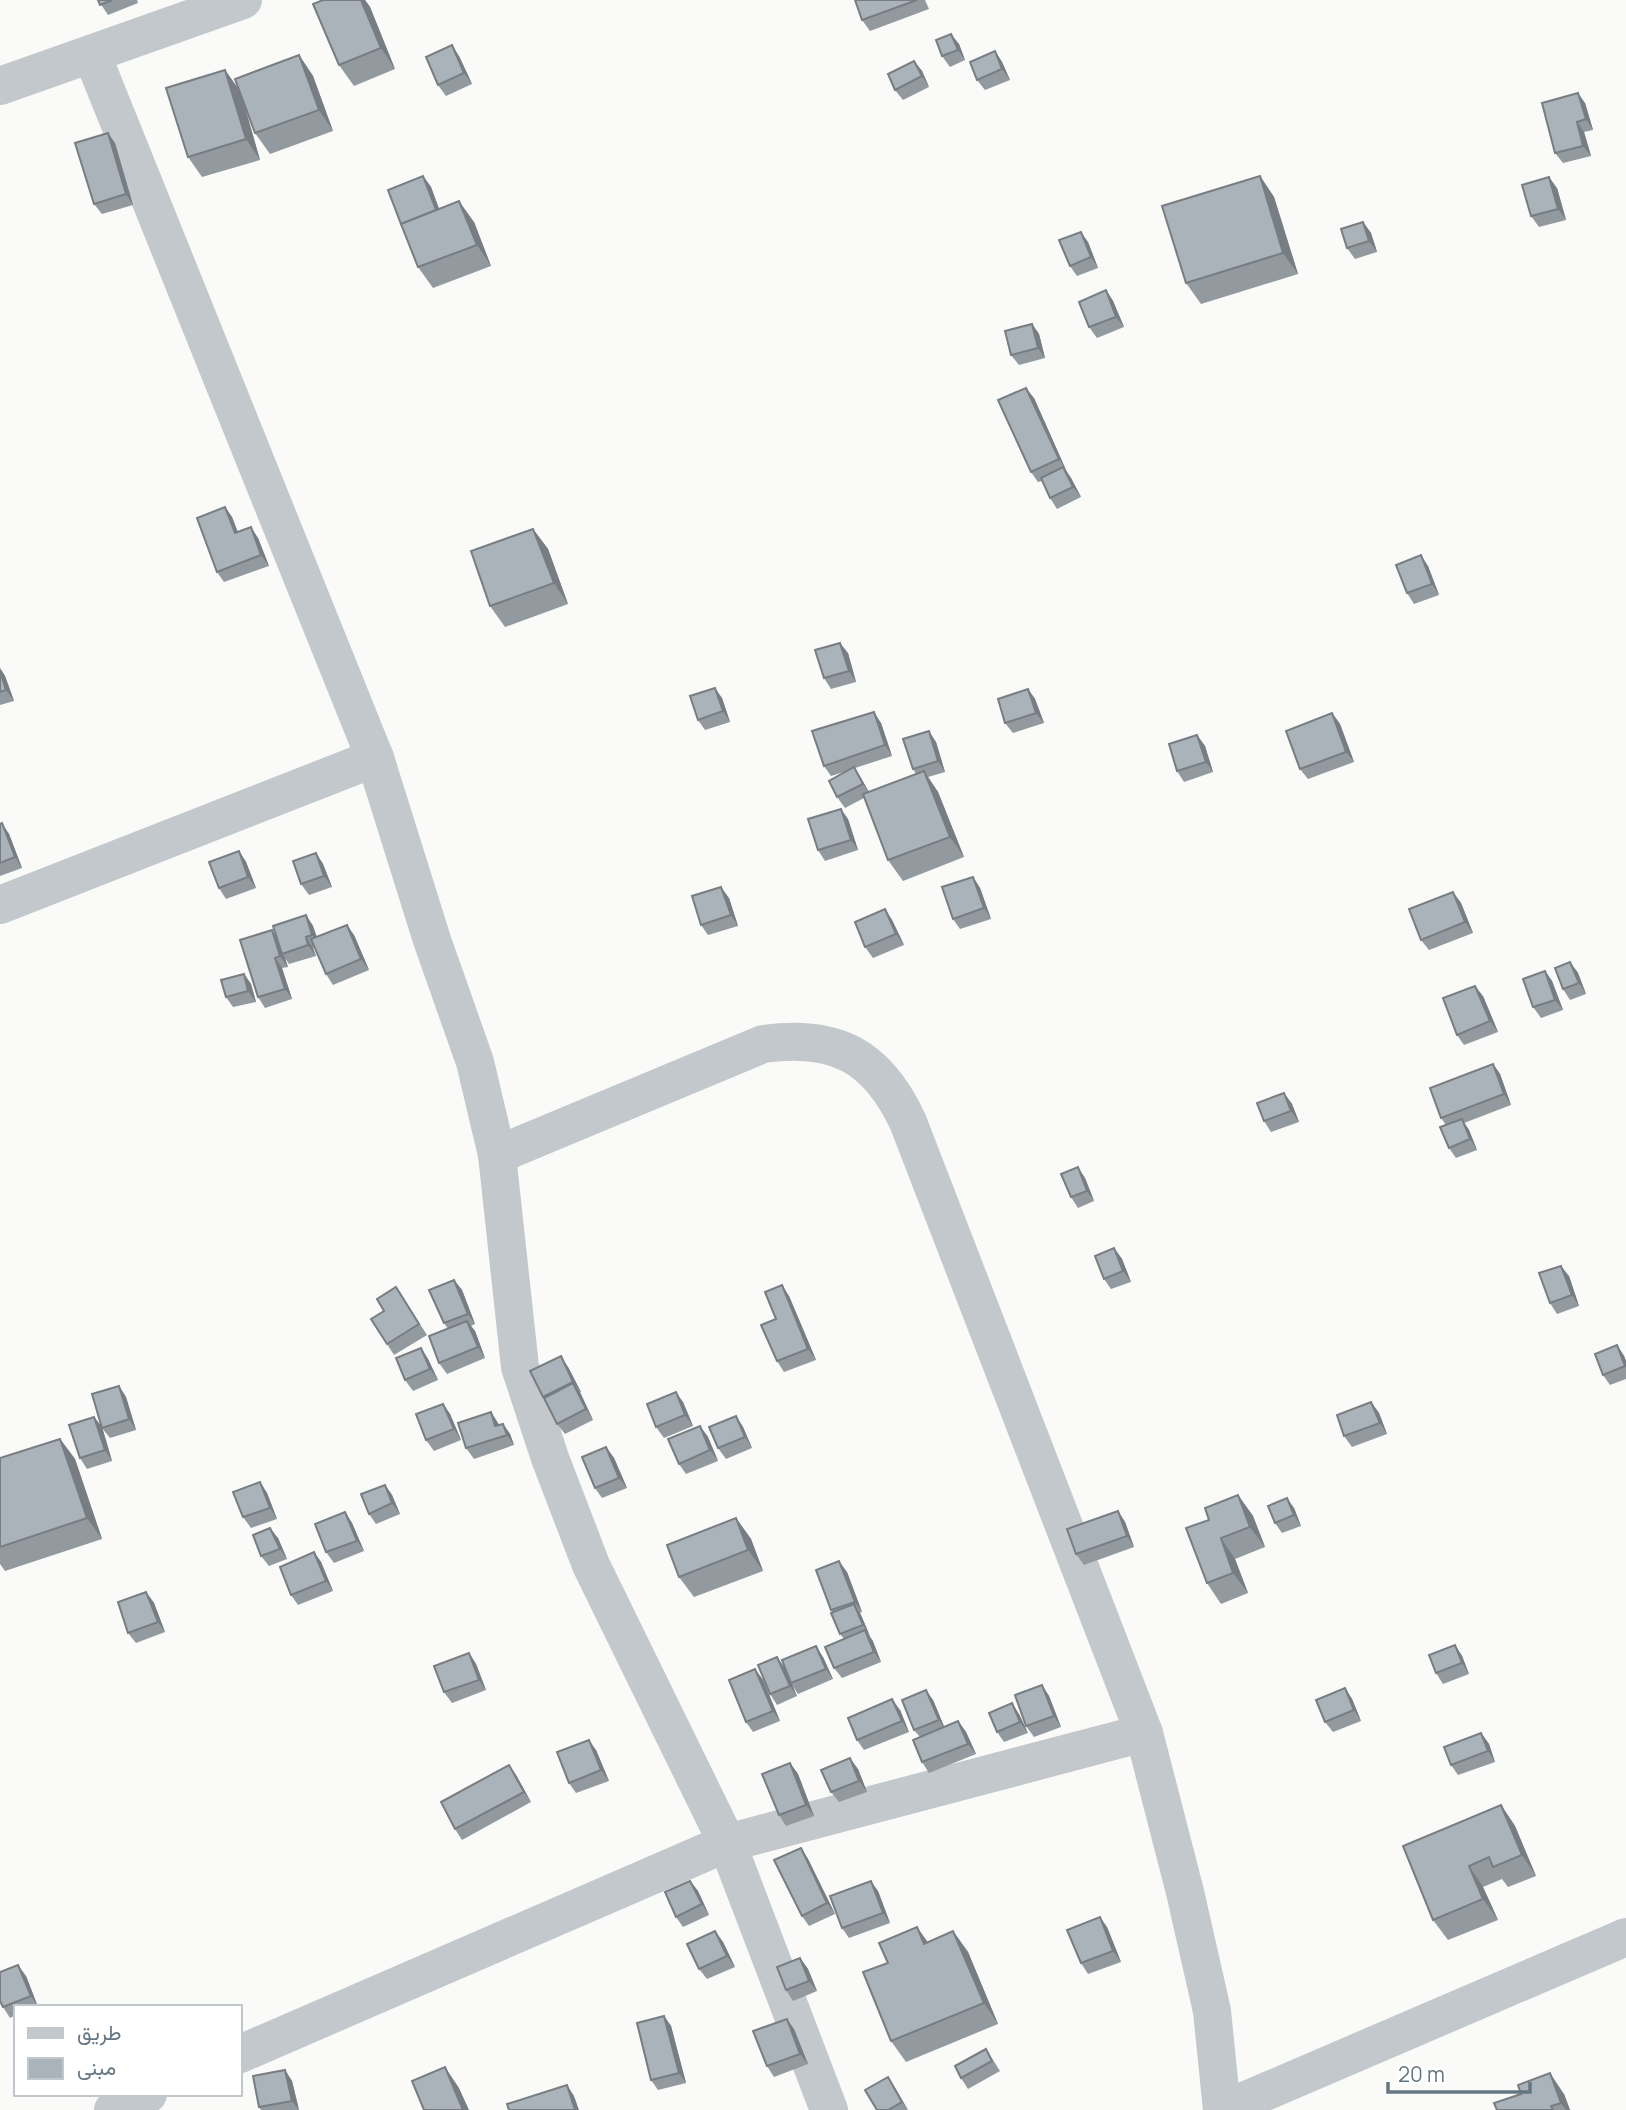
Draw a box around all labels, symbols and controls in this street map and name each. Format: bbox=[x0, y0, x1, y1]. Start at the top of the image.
legend bbox=[14, 2005, 242, 2096]
text: طريق bbox=[77, 2018, 122, 2046]
scale bar bbox=[1388, 2050, 1530, 2094]
text: مبنى bbox=[77, 2053, 116, 2081]
text: 20 m bbox=[1398, 2060, 1445, 2088]

